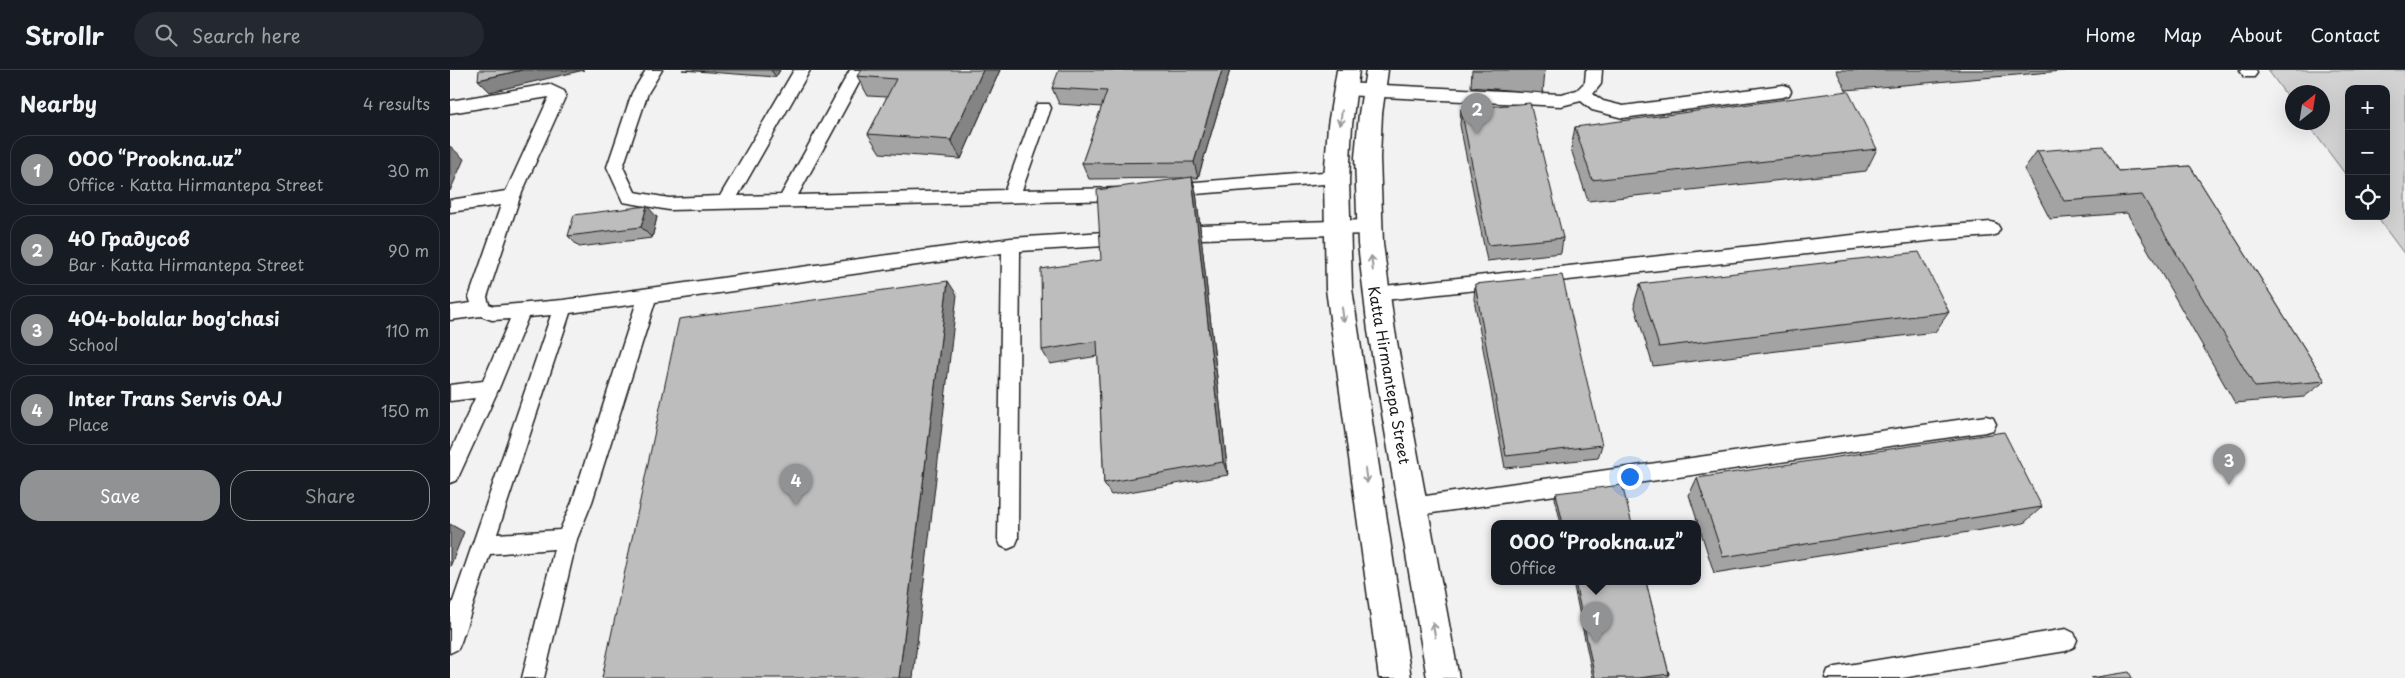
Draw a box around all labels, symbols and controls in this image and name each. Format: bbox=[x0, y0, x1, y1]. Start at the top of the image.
search box bbox=[134, 12, 484, 57]
text: Strollr bbox=[25, 17, 104, 53]
icon: search bbox=[152, 21, 180, 49]
text: Search here bbox=[192, 21, 301, 49]
text: Home bbox=[2085, 21, 2135, 48]
text: Map bbox=[2163, 21, 2202, 48]
text: About bbox=[2230, 21, 2282, 48]
text: Contact bbox=[2310, 21, 2380, 48]
north arrow bbox=[2285, 85, 2330, 130]
map controls bbox=[2345, 85, 2390, 220]
button: + bbox=[2345, 85, 2390, 130]
text: Nearby bbox=[20, 87, 97, 119]
text: 4 results bbox=[363, 91, 430, 115]
pin: 2 bbox=[1461, 93, 1493, 134]
one-way arrow bbox=[1336, 110, 1346, 126]
button: − bbox=[2345, 130, 2390, 175]
text: OOO “Prookna.uz” bbox=[68, 144, 242, 172]
text: 1 bbox=[33, 158, 41, 182]
text: 30 m bbox=[387, 158, 429, 182]
text: Office · Katta Hirmаntepa Street bbox=[68, 172, 323, 196]
button: locate bbox=[2345, 175, 2390, 220]
text: 40 Градусов bbox=[68, 224, 190, 252]
text: 2 bbox=[31, 238, 43, 262]
text: 90 m bbox=[388, 238, 429, 262]
text: Bar · Katta Hirmаntepa Street bbox=[68, 252, 304, 276]
one-way arrow bbox=[1367, 255, 1377, 271]
street label: Katta Hirmаntepa Street bbox=[1363, 284, 1417, 466]
text: 404-bolalar bog'chasi bbox=[68, 304, 280, 332]
one-way arrow bbox=[1338, 307, 1348, 323]
text: 3 bbox=[32, 318, 42, 342]
text: 110 m bbox=[386, 318, 429, 342]
text: School bbox=[68, 332, 118, 356]
text: Inter Trans Servis OAJ bbox=[68, 384, 282, 412]
text: 4 bbox=[32, 398, 42, 422]
text: 150 m bbox=[381, 398, 429, 422]
text: Place bbox=[68, 412, 109, 436]
pin: 3 bbox=[2213, 444, 2245, 485]
pin: 4 bbox=[780, 464, 812, 505]
your location bbox=[1617, 464, 1643, 490]
one-way arrow bbox=[1361, 468, 1371, 484]
button: Save bbox=[20, 470, 220, 521]
button: Share bbox=[230, 470, 430, 521]
popup bbox=[1491, 520, 1701, 585]
text: OOO “Prookna.uz” bbox=[1509, 527, 1683, 555]
text: Office bbox=[1509, 555, 1556, 579]
pin: 1 bbox=[1580, 602, 1612, 643]
one-way arrow bbox=[1429, 622, 1439, 638]

